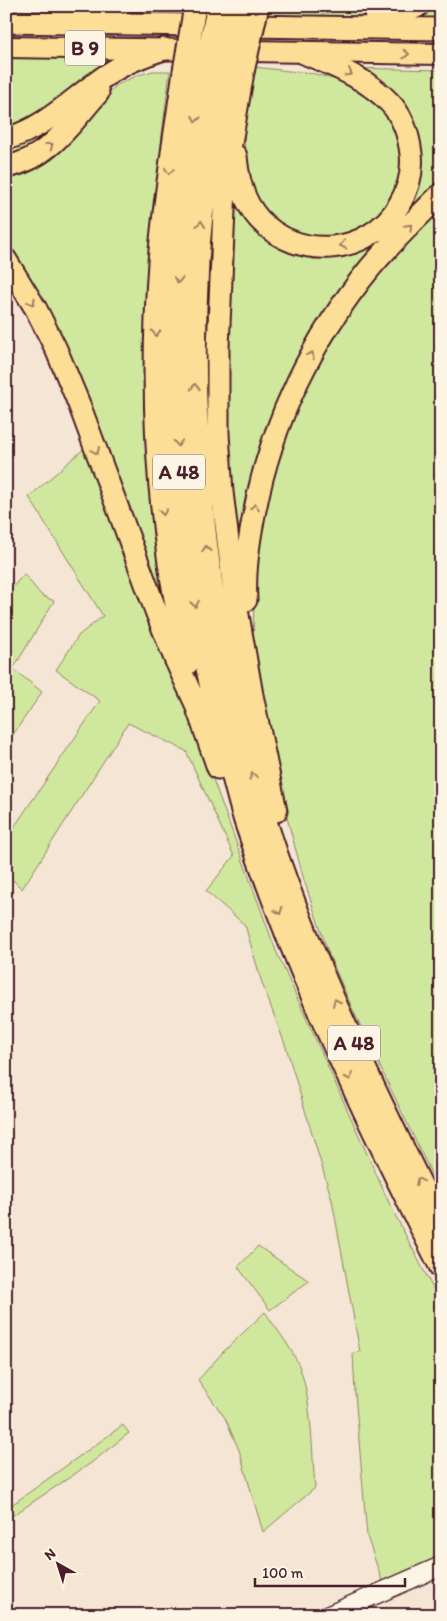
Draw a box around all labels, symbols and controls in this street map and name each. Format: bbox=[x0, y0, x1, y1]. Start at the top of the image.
road number: B 9 bbox=[65, 30, 105, 66]
one-way arrow bbox=[402, 49, 410, 59]
one-way arrow bbox=[343, 67, 352, 77]
one-way arrow bbox=[191, 115, 201, 123]
one-way arrow bbox=[44, 143, 54, 152]
one-way arrow bbox=[164, 167, 175, 175]
one-way arrow bbox=[195, 220, 206, 228]
one-way arrow bbox=[403, 223, 412, 232]
one-way arrow bbox=[339, 239, 348, 250]
one-way arrow bbox=[172, 277, 183, 285]
one-way arrow bbox=[25, 296, 35, 305]
one-way arrow bbox=[151, 329, 162, 337]
one-way arrow bbox=[304, 352, 314, 361]
one-way arrow bbox=[190, 382, 200, 390]
one-way arrow bbox=[172, 439, 183, 447]
one-way arrow bbox=[90, 446, 100, 454]
road number: A 48 bbox=[153, 454, 205, 490]
one-way arrow bbox=[250, 503, 260, 512]
one-way arrow bbox=[157, 509, 168, 517]
one-way arrow bbox=[201, 544, 212, 552]
one-way arrow bbox=[189, 600, 199, 609]
one-way arrow bbox=[248, 773, 258, 781]
one-way arrow bbox=[273, 906, 283, 915]
one-way arrow bbox=[332, 998, 343, 1007]
road number: A 48 bbox=[328, 1026, 380, 1060]
one-way arrow bbox=[342, 1072, 353, 1081]
one-way arrow bbox=[415, 1177, 425, 1186]
north arrow bbox=[32, 1538, 82, 1588]
text: N bbox=[41, 1545, 59, 1564]
scale bar bbox=[255, 1556, 404, 1588]
text: 100 m bbox=[262, 1564, 304, 1582]

